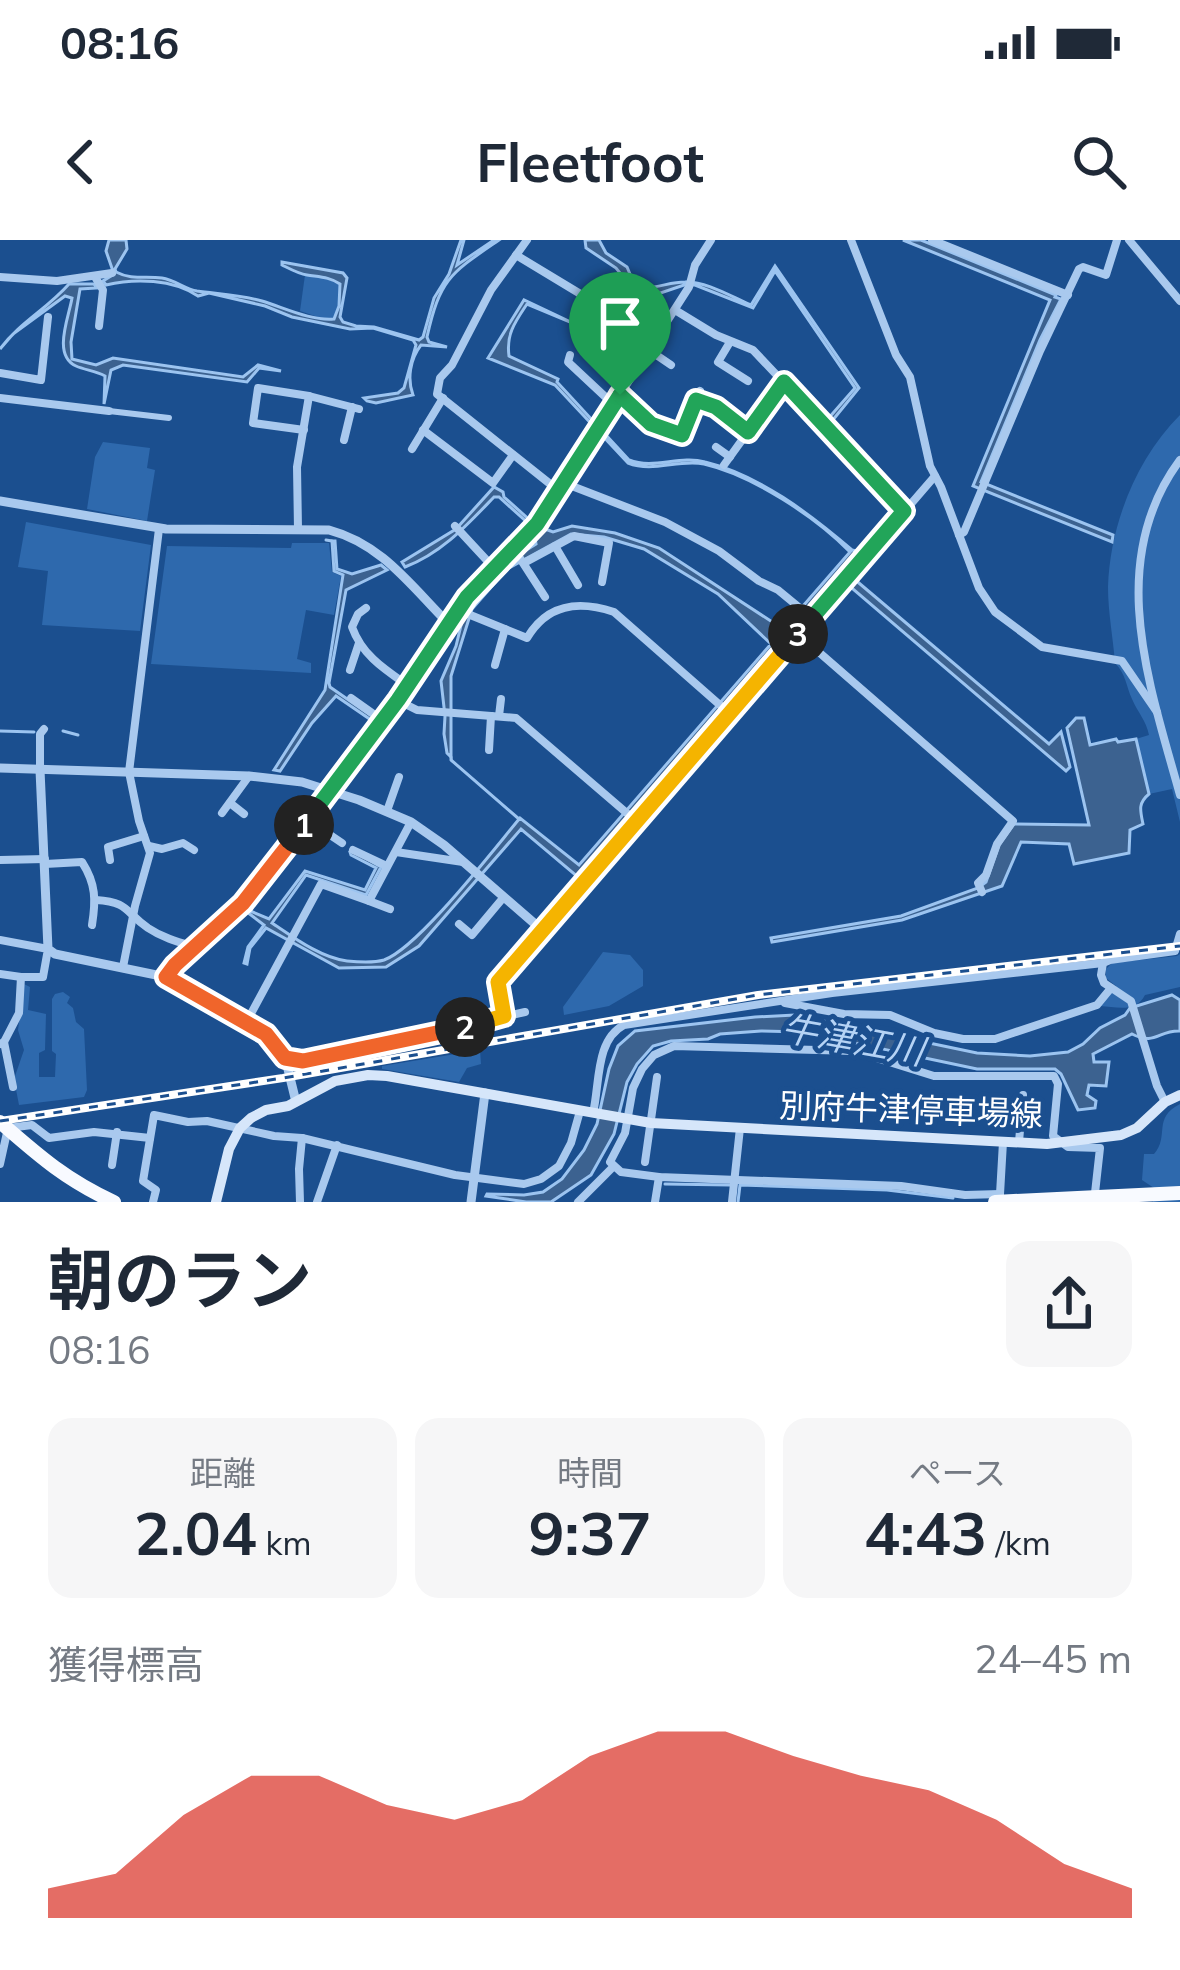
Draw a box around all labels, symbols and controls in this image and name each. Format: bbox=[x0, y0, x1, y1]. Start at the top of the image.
text: 08:16 bbox=[60, 14, 179, 70]
text: Fleetfoot bbox=[476, 128, 704, 196]
icon: back bbox=[48, 129, 114, 195]
icon: search bbox=[1066, 129, 1132, 195]
pin bbox=[569, 272, 671, 395]
icon: arrive bbox=[587, 290, 653, 356]
pin: 3 bbox=[768, 604, 828, 664]
text: 3 bbox=[788, 613, 808, 654]
pin: 1 bbox=[274, 795, 334, 855]
text: 1 bbox=[294, 804, 314, 845]
pin: 2 bbox=[435, 997, 495, 1057]
water label: 牛津江川 bbox=[778, 1004, 932, 1074]
text: 2 bbox=[455, 1006, 475, 1047]
street label: 別府牛津停車場線 bbox=[778, 1084, 1044, 1134]
text: 朝のラン bbox=[48, 1238, 312, 1321]
button: share bbox=[1006, 1241, 1132, 1367]
text: 08:16 bbox=[48, 1325, 151, 1374]
text: 距離 bbox=[190, 1452, 256, 1493]
text: 時間 bbox=[557, 1452, 623, 1493]
text: ペース bbox=[909, 1452, 1006, 1493]
text: 2.04 bbox=[134, 1495, 257, 1570]
text: 9:37 bbox=[529, 1495, 651, 1570]
text: 4:43 bbox=[864, 1495, 987, 1570]
text: km bbox=[257, 1522, 311, 1563]
text: /km bbox=[987, 1522, 1051, 1563]
text: 24–45 m bbox=[974, 1634, 1132, 1683]
text: 獲得標高 bbox=[48, 1640, 204, 1689]

